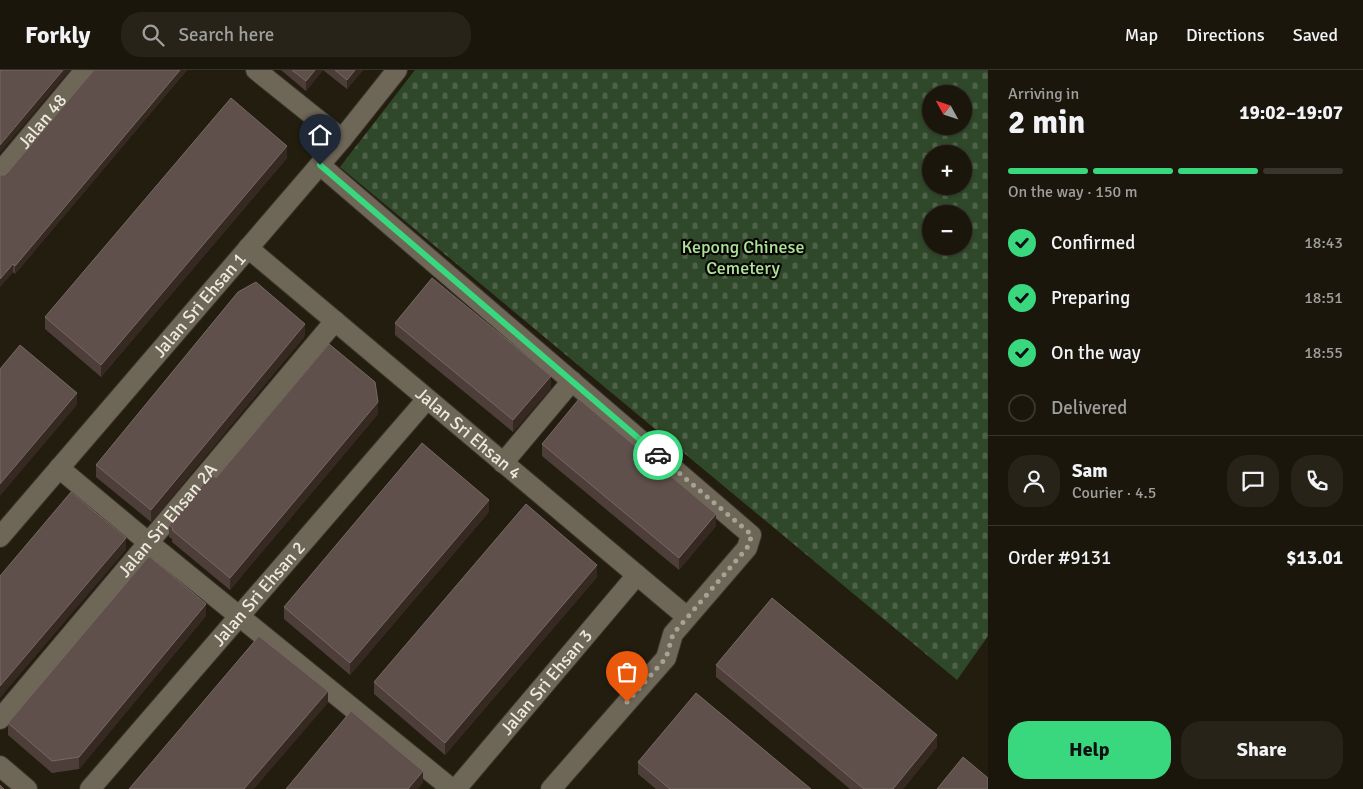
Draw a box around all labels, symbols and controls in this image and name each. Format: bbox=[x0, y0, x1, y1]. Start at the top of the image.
search box bbox=[121, 12, 471, 57]
text: Forkly bbox=[25, 20, 91, 50]
icon: search bbox=[139, 21, 167, 49]
text: Search here bbox=[179, 23, 274, 47]
text: Map bbox=[1125, 24, 1158, 46]
text: Directions bbox=[1186, 24, 1265, 46]
text: Saved bbox=[1293, 24, 1338, 46]
text: Arriving in bbox=[1008, 84, 1079, 104]
north arrow bbox=[922, 85, 972, 135]
map controls bbox=[922, 85, 972, 255]
street label: Jalan 48 bbox=[13, 89, 71, 153]
text: 19:02–19:07 bbox=[1239, 101, 1343, 125]
text: 2 min bbox=[1008, 103, 1085, 142]
pin bbox=[299, 114, 341, 165]
icon: home bbox=[306, 121, 334, 149]
button: + bbox=[922, 145, 972, 195]
text: On the way · 150 m bbox=[1008, 182, 1138, 202]
button: − bbox=[922, 205, 972, 255]
icon: check bbox=[1008, 229, 1036, 257]
text: Confirmed bbox=[1051, 231, 1135, 255]
text: 18:43 bbox=[1304, 233, 1343, 253]
park label: Kepong Chinese Cemetery bbox=[682, 236, 804, 279]
street label: Jalan Sri Ehsan 1 bbox=[148, 248, 251, 362]
icon: check bbox=[1008, 284, 1036, 312]
text: Preparing bbox=[1051, 286, 1130, 310]
text: 18:51 bbox=[1304, 288, 1343, 308]
icon: check bbox=[1008, 339, 1036, 367]
text: On the way bbox=[1051, 341, 1141, 365]
text: 18:55 bbox=[1304, 343, 1343, 363]
street label: Jalan Sri Ehsan 4 bbox=[411, 383, 526, 484]
text: Delivered bbox=[1051, 396, 1127, 420]
courier bbox=[633, 430, 683, 480]
icon: car bbox=[644, 441, 672, 469]
button: person bbox=[1008, 455, 1060, 507]
button: chat bbox=[1227, 455, 1279, 507]
button: phone bbox=[1291, 455, 1343, 507]
street label: Jalan Sri Ehsan 2A bbox=[113, 459, 222, 582]
text: Sam bbox=[1072, 459, 1108, 483]
text: Courier · 4.5 bbox=[1072, 483, 1156, 503]
street label: Jalan Sri Ehsan 2 bbox=[207, 537, 310, 651]
text: Order #9131 bbox=[1008, 546, 1111, 570]
text: $13.01 bbox=[1286, 546, 1343, 570]
street label: Jalan Sri Ehsan 3 bbox=[496, 625, 597, 739]
pin bbox=[606, 651, 648, 702]
icon: bag bbox=[613, 658, 641, 686]
button: Help bbox=[1008, 721, 1171, 779]
button: Share bbox=[1181, 721, 1343, 779]

